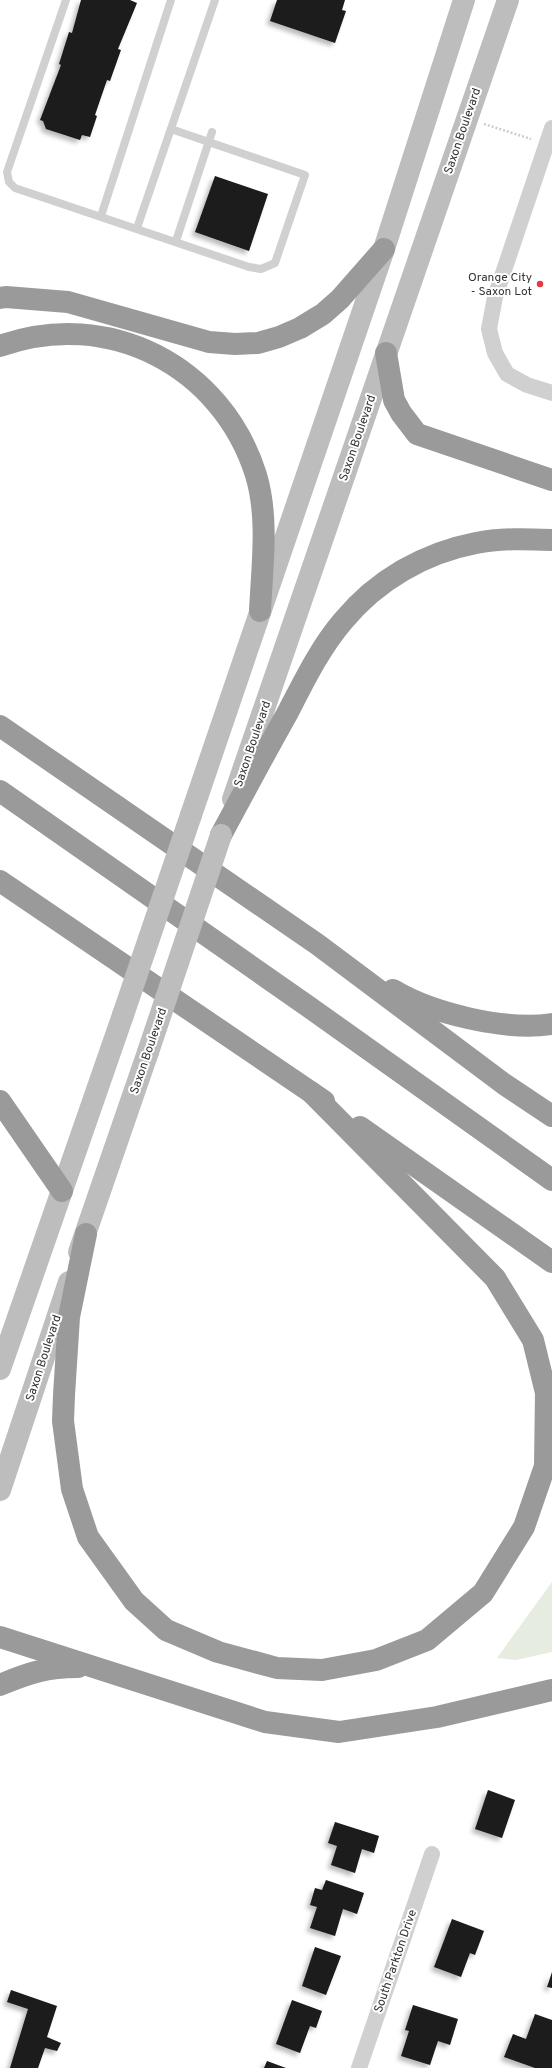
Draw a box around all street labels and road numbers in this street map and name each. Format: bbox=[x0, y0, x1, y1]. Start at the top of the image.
street label: Saxon Boulevard bbox=[441, 86, 485, 176]
street label: Saxon Boulevard bbox=[336, 393, 380, 483]
street label: Saxon Boulevard bbox=[231, 699, 275, 789]
street label: Saxon Boulevard bbox=[127, 1006, 171, 1096]
street label: Saxon Boulevard bbox=[22, 1313, 65, 1404]
street label: South Parkton Drive bbox=[371, 1908, 421, 2015]

